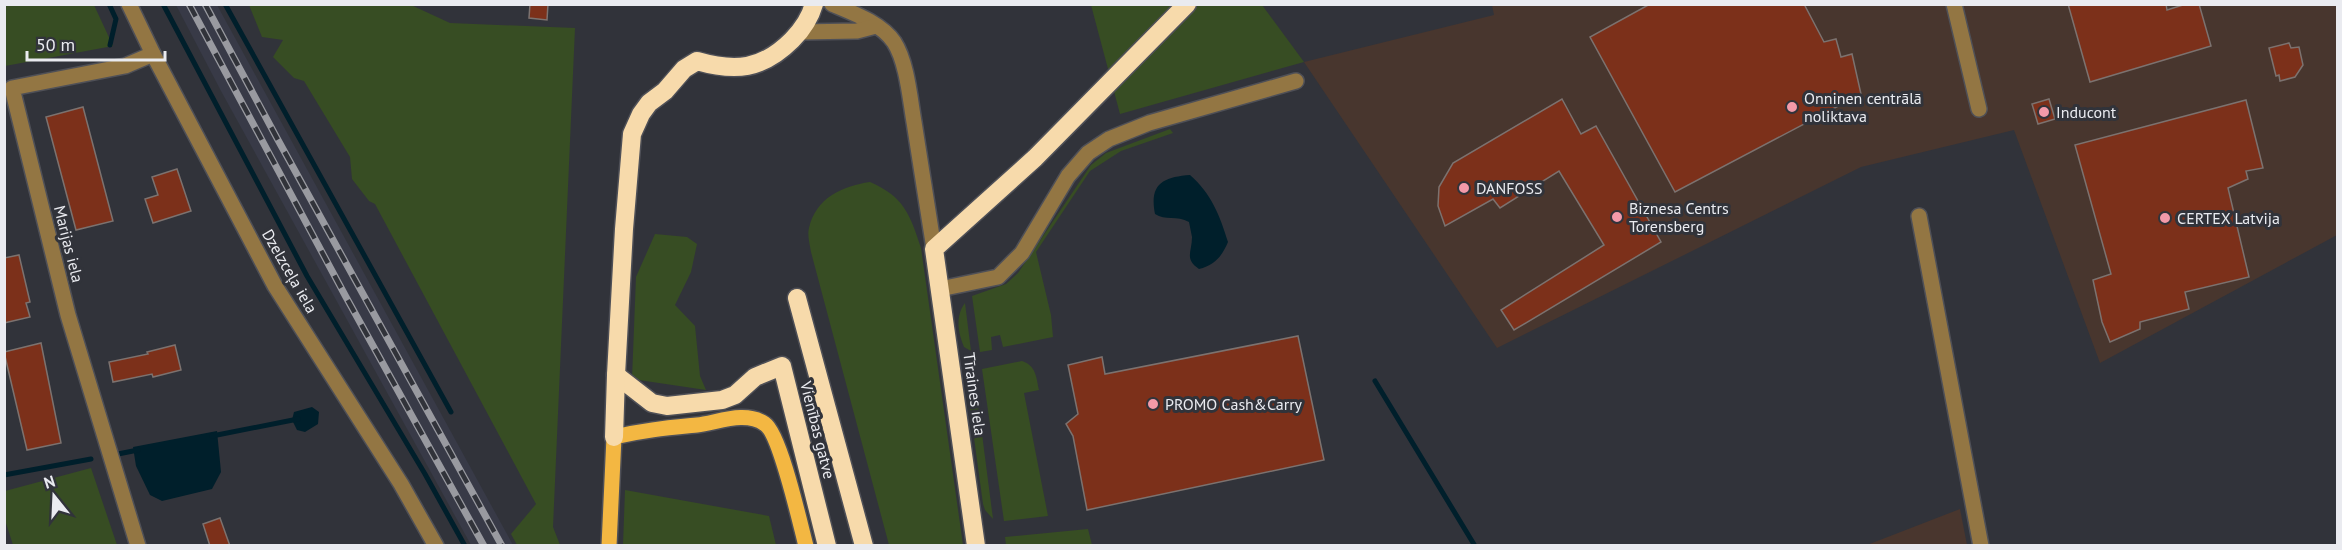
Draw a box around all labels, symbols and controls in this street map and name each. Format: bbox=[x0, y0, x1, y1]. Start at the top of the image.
scale bar bbox=[27, 24, 165, 62]
text: 50 m bbox=[36, 33, 75, 56]
place label: Onninen centrālā noliktava bbox=[1804, 88, 1922, 126]
marker: Onninen centrālā noliktava bbox=[1785, 100, 1799, 114]
place label: Inducont bbox=[2056, 102, 2117, 122]
marker: Inducont bbox=[2037, 105, 2051, 119]
place label: DANFOSS bbox=[1476, 178, 1542, 198]
marker: DANFOSS bbox=[1457, 181, 1471, 195]
place label: Biznesa Centrs Torensberg bbox=[1629, 198, 1729, 236]
street label: Marijas iela bbox=[50, 203, 88, 285]
place label: CERTEX Latvija bbox=[2177, 208, 2280, 228]
marker: Biznesa Centrs Torensberg bbox=[1610, 210, 1624, 224]
marker: CERTEX Latvija bbox=[2158, 211, 2172, 225]
street label: Dzelzceļa iela bbox=[258, 225, 322, 317]
street label: Tīraines iela bbox=[959, 351, 991, 437]
street label: Vienības gatve bbox=[796, 378, 840, 481]
place label: PROMO Cash&Carry bbox=[1165, 394, 1303, 414]
marker: PROMO Cash&Carry bbox=[1146, 397, 1160, 411]
north arrow bbox=[24, 466, 84, 526]
text: N bbox=[41, 471, 57, 493]

